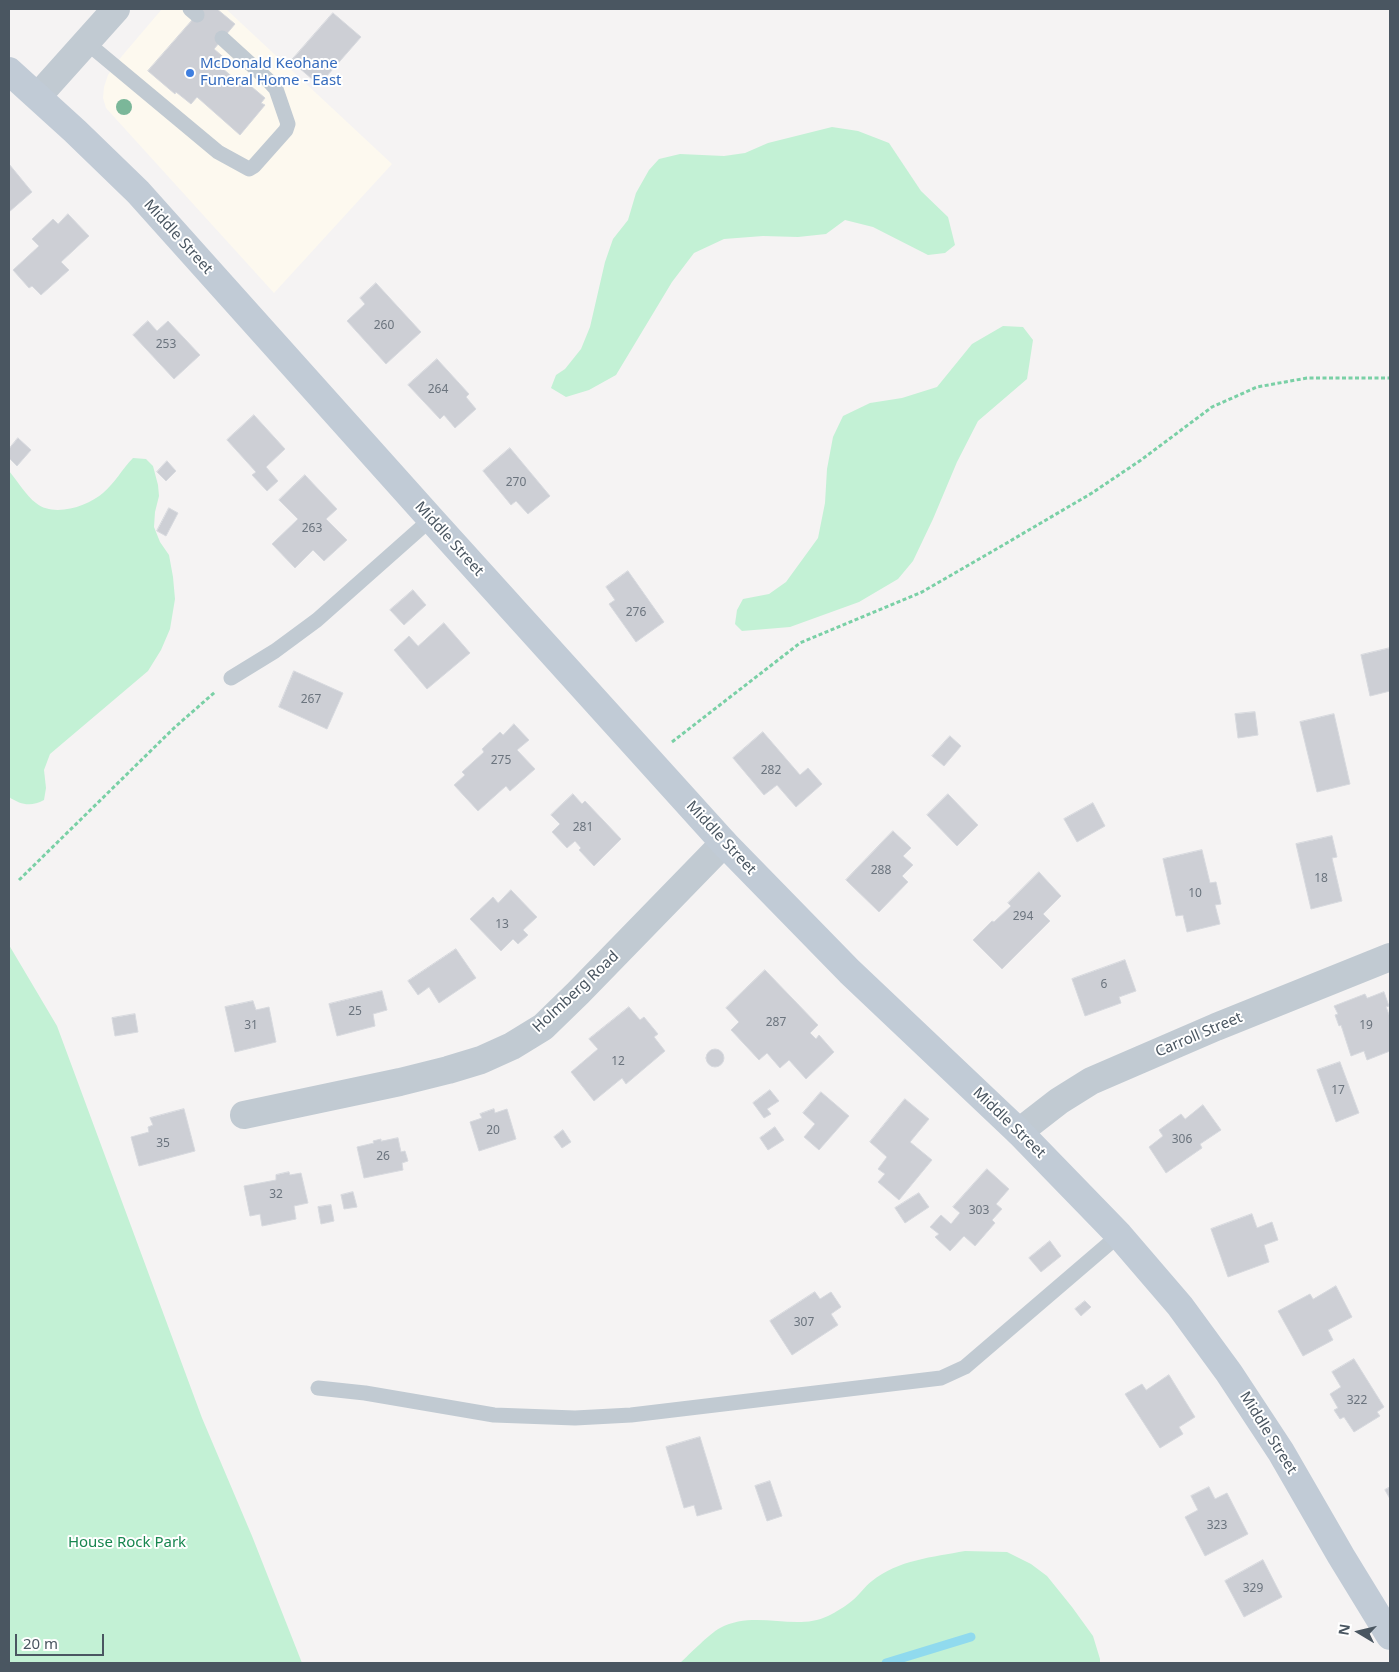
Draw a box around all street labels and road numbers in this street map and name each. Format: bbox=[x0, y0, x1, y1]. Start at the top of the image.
street label: Middle Street bbox=[140, 196, 216, 278]
street label: Middle Street bbox=[411, 498, 487, 580]
street label: Middle Street bbox=[682, 797, 760, 879]
street label: Holmberg Road bbox=[529, 948, 623, 1036]
street label: Carroll Street bbox=[1153, 1009, 1245, 1061]
street label: Middle Street bbox=[969, 1084, 1049, 1162]
street label: Middle Street bbox=[1235, 1388, 1301, 1478]

